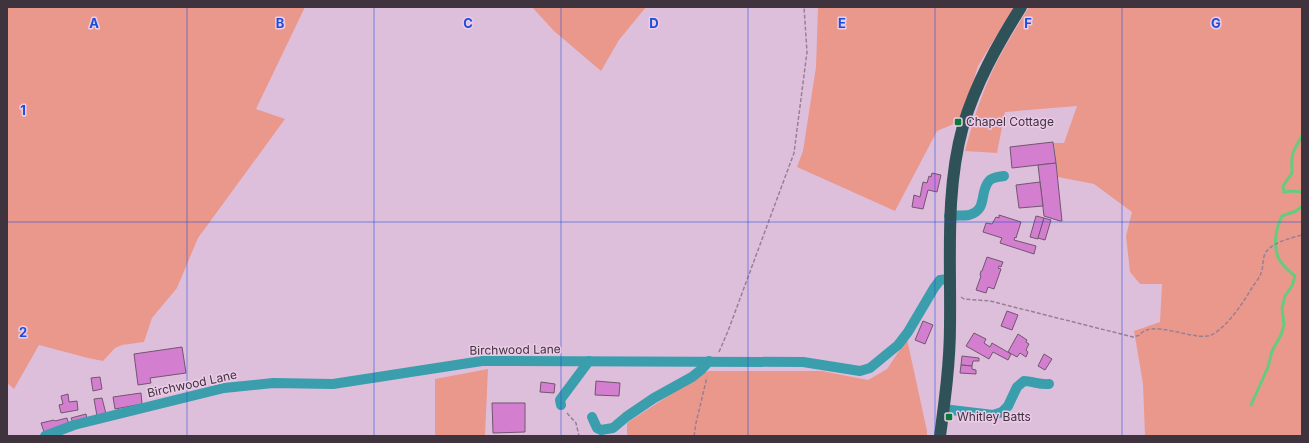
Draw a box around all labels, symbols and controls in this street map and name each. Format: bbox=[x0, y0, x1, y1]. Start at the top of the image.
text: A bbox=[89, 15, 99, 31]
text: B bbox=[276, 15, 285, 31]
text: C bbox=[463, 15, 473, 31]
text: D bbox=[649, 15, 659, 31]
text: E bbox=[838, 15, 846, 31]
text: F bbox=[1024, 15, 1032, 31]
text: G bbox=[1211, 15, 1221, 31]
text: 1 bbox=[20, 102, 26, 118]
place label: Chapel Cottage bbox=[966, 114, 1054, 129]
marker: Chapel Cottage bbox=[953, 117, 963, 127]
text: 2 bbox=[19, 324, 27, 340]
street label: Birchwood Lane bbox=[469, 341, 561, 358]
street label: Birchwood Lane bbox=[146, 367, 238, 400]
place label: Whitley Batts bbox=[957, 409, 1031, 424]
marker: Whitley Batts bbox=[944, 412, 954, 422]

